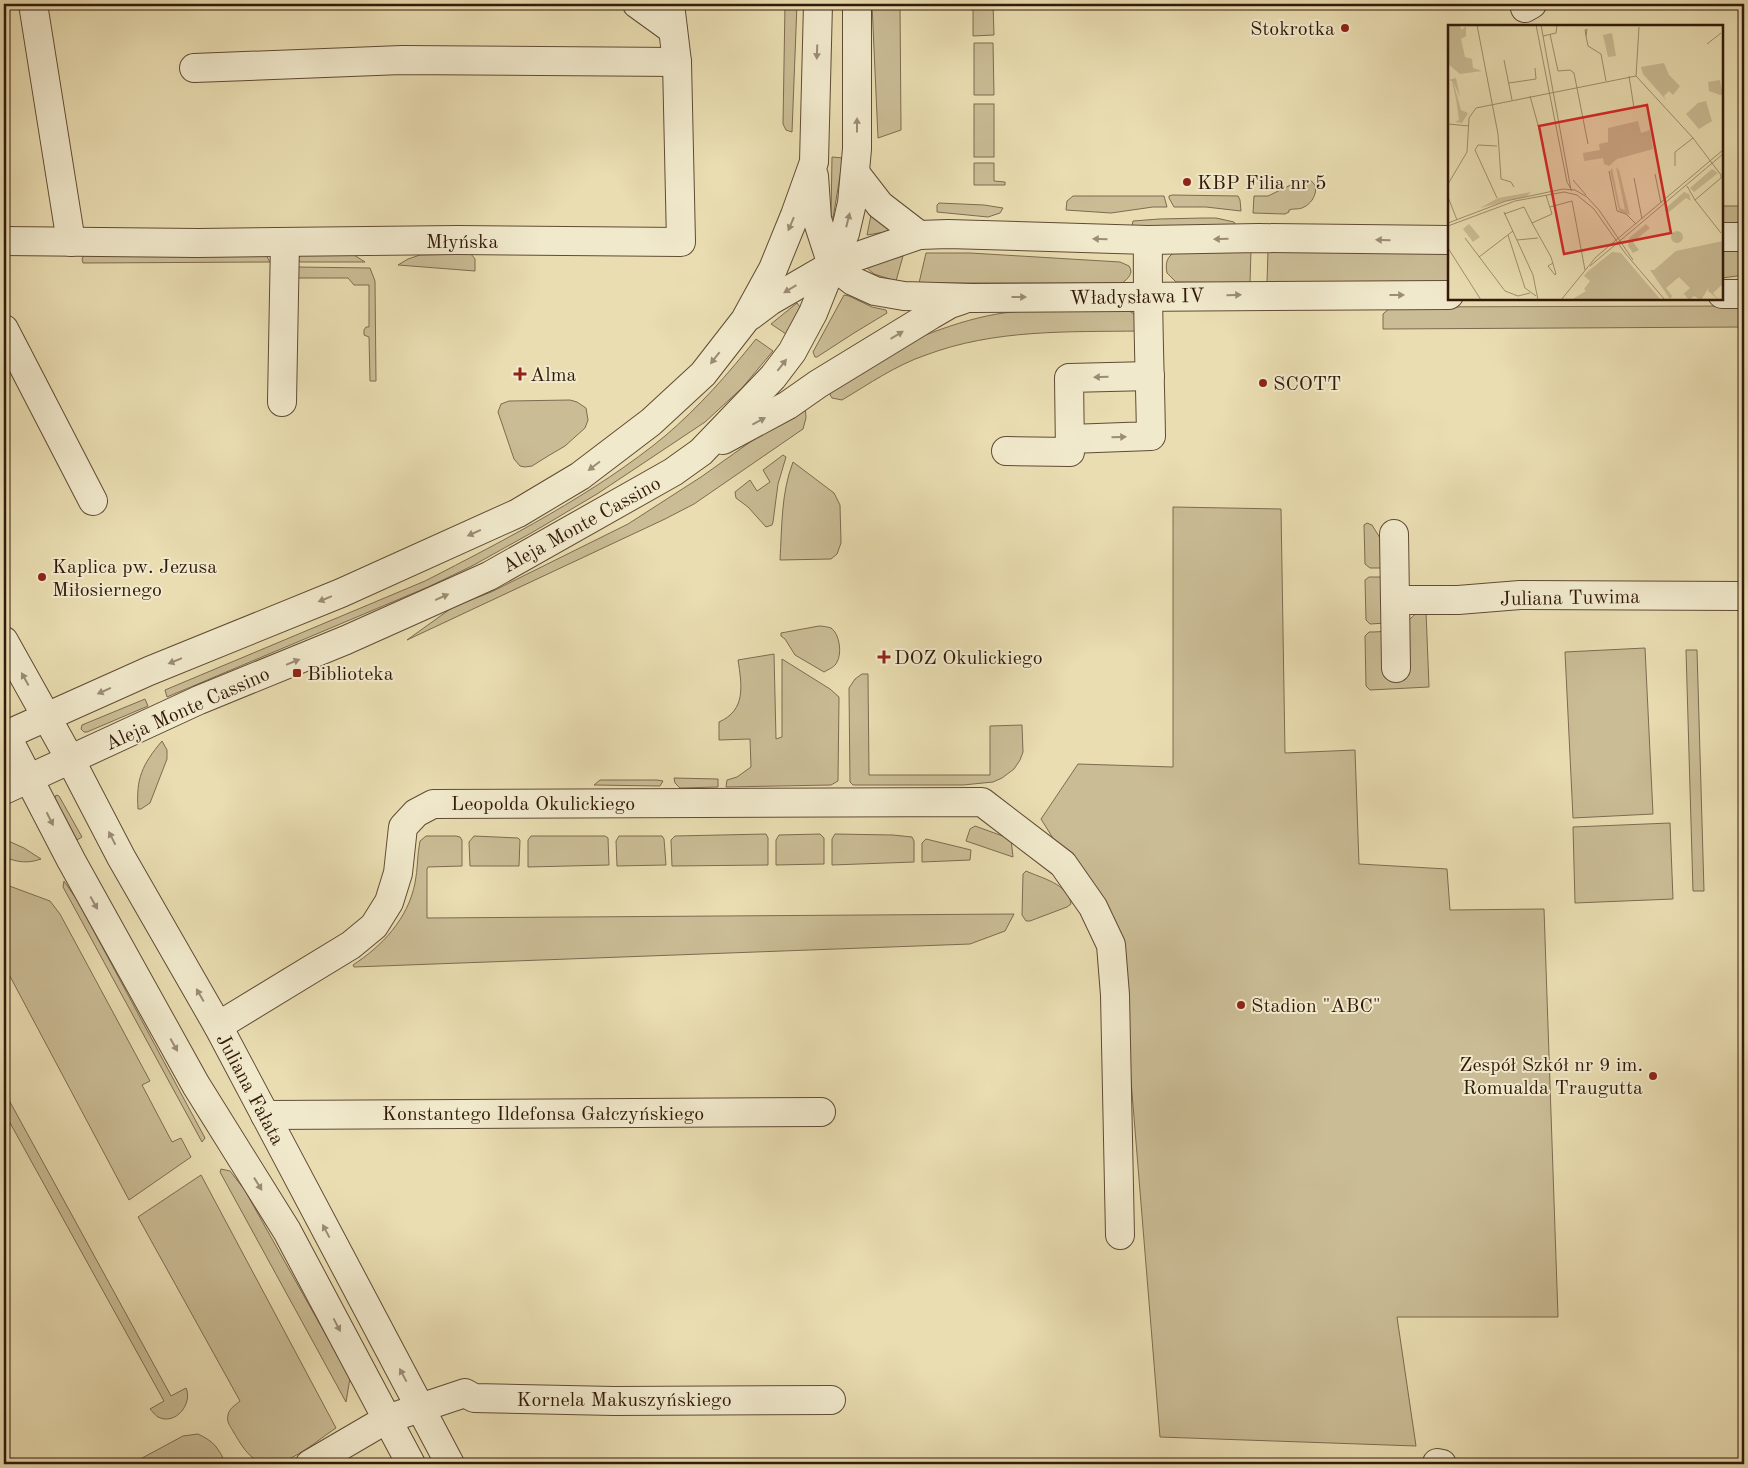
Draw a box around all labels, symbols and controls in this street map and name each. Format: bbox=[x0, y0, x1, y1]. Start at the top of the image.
place label: Stokrotka bbox=[1250, 20, 1335, 40]
marker: Stokrotka bbox=[1339, 22, 1351, 34]
inset map bbox=[1448, 25, 1723, 300]
one-way arrow bbox=[812, 45, 820, 61]
one-way arrow bbox=[853, 117, 861, 133]
place label: KBP Filia nr 5 bbox=[1197, 174, 1327, 194]
marker: KBP Filia nr 5 bbox=[1181, 176, 1193, 188]
one-way arrow bbox=[844, 213, 852, 228]
one-way arrow bbox=[787, 217, 795, 231]
street label: Młyńska bbox=[426, 233, 498, 253]
one-way arrow bbox=[1091, 235, 1107, 243]
one-way arrow bbox=[1212, 235, 1228, 243]
one-way arrow bbox=[1375, 236, 1391, 244]
one-way arrow bbox=[783, 284, 797, 293]
street label: Władysława IV bbox=[1069, 287, 1205, 309]
one-way arrow bbox=[1227, 291, 1243, 299]
one-way arrow bbox=[1389, 291, 1405, 299]
one-way arrow bbox=[1012, 293, 1028, 301]
one-way arrow bbox=[891, 331, 904, 340]
one-way arrow bbox=[710, 351, 721, 364]
one-way arrow bbox=[776, 359, 787, 372]
place label: Alma bbox=[530, 366, 577, 386]
marker: Alma bbox=[514, 368, 526, 380]
one-way arrow bbox=[1093, 373, 1109, 381]
place label: SCOTT bbox=[1273, 375, 1341, 395]
marker: SCOTT bbox=[1257, 377, 1269, 389]
one-way arrow bbox=[753, 416, 766, 425]
one-way arrow bbox=[1111, 433, 1127, 441]
one-way arrow bbox=[588, 460, 601, 471]
street label: Aleja Monte Cassino bbox=[499, 474, 665, 578]
one-way arrow bbox=[467, 529, 481, 537]
place label: Kaplica pw. Jezusa Miłosiernego bbox=[52, 558, 217, 601]
marker: Kaplica pw. Jezusa Miłosiernego bbox=[36, 571, 48, 583]
street label: Juliana Tuwima bbox=[1500, 588, 1640, 610]
one-way arrow bbox=[435, 593, 449, 601]
one-way arrow bbox=[317, 595, 332, 603]
place label: DOZ Okulickiego bbox=[894, 649, 1043, 669]
marker: DOZ Okulickiego bbox=[878, 651, 890, 663]
one-way arrow bbox=[168, 657, 182, 665]
one-way arrow bbox=[286, 657, 300, 665]
street label: Aleja Monte Cassino bbox=[103, 665, 273, 755]
place label: Biblioteka bbox=[307, 665, 394, 685]
marker: Biblioteka bbox=[291, 667, 303, 679]
one-way arrow bbox=[20, 672, 29, 686]
one-way arrow bbox=[97, 688, 111, 696]
street label: Leopolda Okulickiego bbox=[451, 795, 635, 815]
one-way arrow bbox=[46, 812, 54, 826]
one-way arrow bbox=[108, 831, 116, 845]
one-way arrow bbox=[90, 896, 98, 910]
one-way arrow bbox=[196, 988, 204, 1002]
place label: Stadion "ABC" bbox=[1251, 997, 1381, 1017]
marker: Stadion "ABC" bbox=[1235, 999, 1247, 1011]
street label: Juliana Fałata bbox=[212, 1031, 287, 1149]
one-way arrow bbox=[169, 1038, 178, 1051]
place label: Zespół Szkół nr 9 im. Romualda Traugutta bbox=[1459, 1056, 1643, 1099]
marker: Zespół Szkół nr 9 im. Romualda Traugutta bbox=[1647, 1070, 1659, 1082]
street label: Konstantego Ildefonsa Gałczyńskiego bbox=[382, 1105, 704, 1125]
one-way arrow bbox=[253, 1177, 262, 1190]
one-way arrow bbox=[322, 1224, 330, 1238]
one-way arrow bbox=[333, 1318, 341, 1333]
one-way arrow bbox=[399, 1367, 407, 1382]
street label: Kornela Makuszyńskiego bbox=[516, 1391, 732, 1411]

